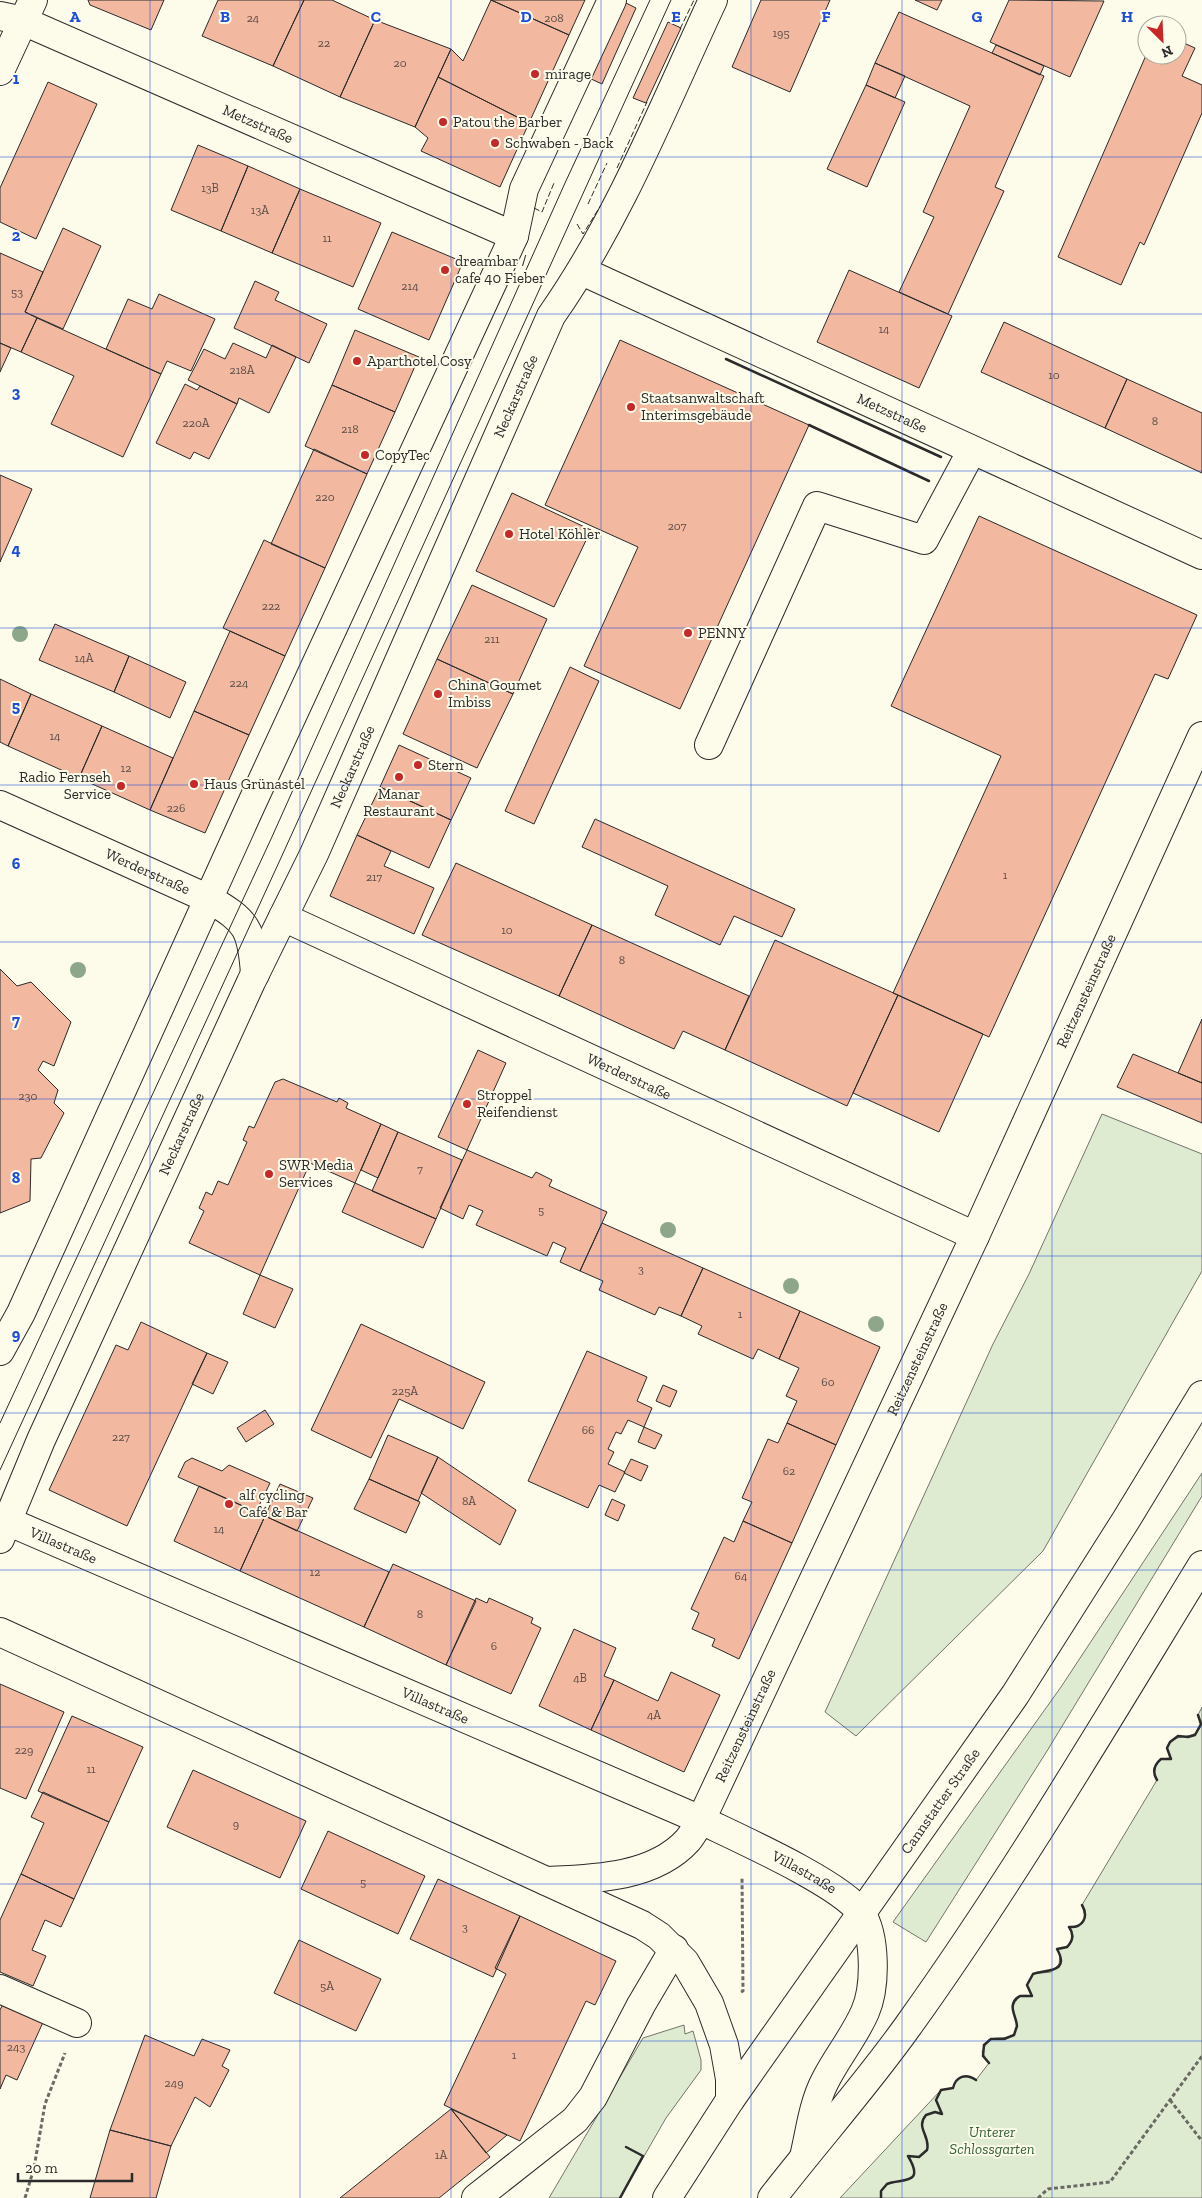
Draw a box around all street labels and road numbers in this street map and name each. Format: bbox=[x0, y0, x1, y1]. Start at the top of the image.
street label: Metzstraße bbox=[220, 101, 296, 147]
street label: Neckarstraße bbox=[490, 352, 542, 440]
street label: Metzstraße bbox=[854, 389, 930, 437]
street label: Neckarstraße bbox=[326, 723, 379, 811]
street label: Werderstraße bbox=[103, 845, 193, 898]
street label: Reitzensteinstraße bbox=[1053, 931, 1120, 1051]
street label: Werderstraße bbox=[584, 1049, 674, 1104]
street label: Neckarstraße bbox=[155, 1090, 208, 1178]
street label: Reitzensteinstraße bbox=[883, 1299, 952, 1419]
street label: Villastraße bbox=[26, 1523, 100, 1568]
street label: Reitzensteinstraße bbox=[711, 1666, 780, 1785]
street label: Villastraße bbox=[398, 1683, 472, 1728]
street label: Cannstatter Straße bbox=[897, 1745, 984, 1857]
street label: Villastraße bbox=[768, 1846, 840, 1898]

